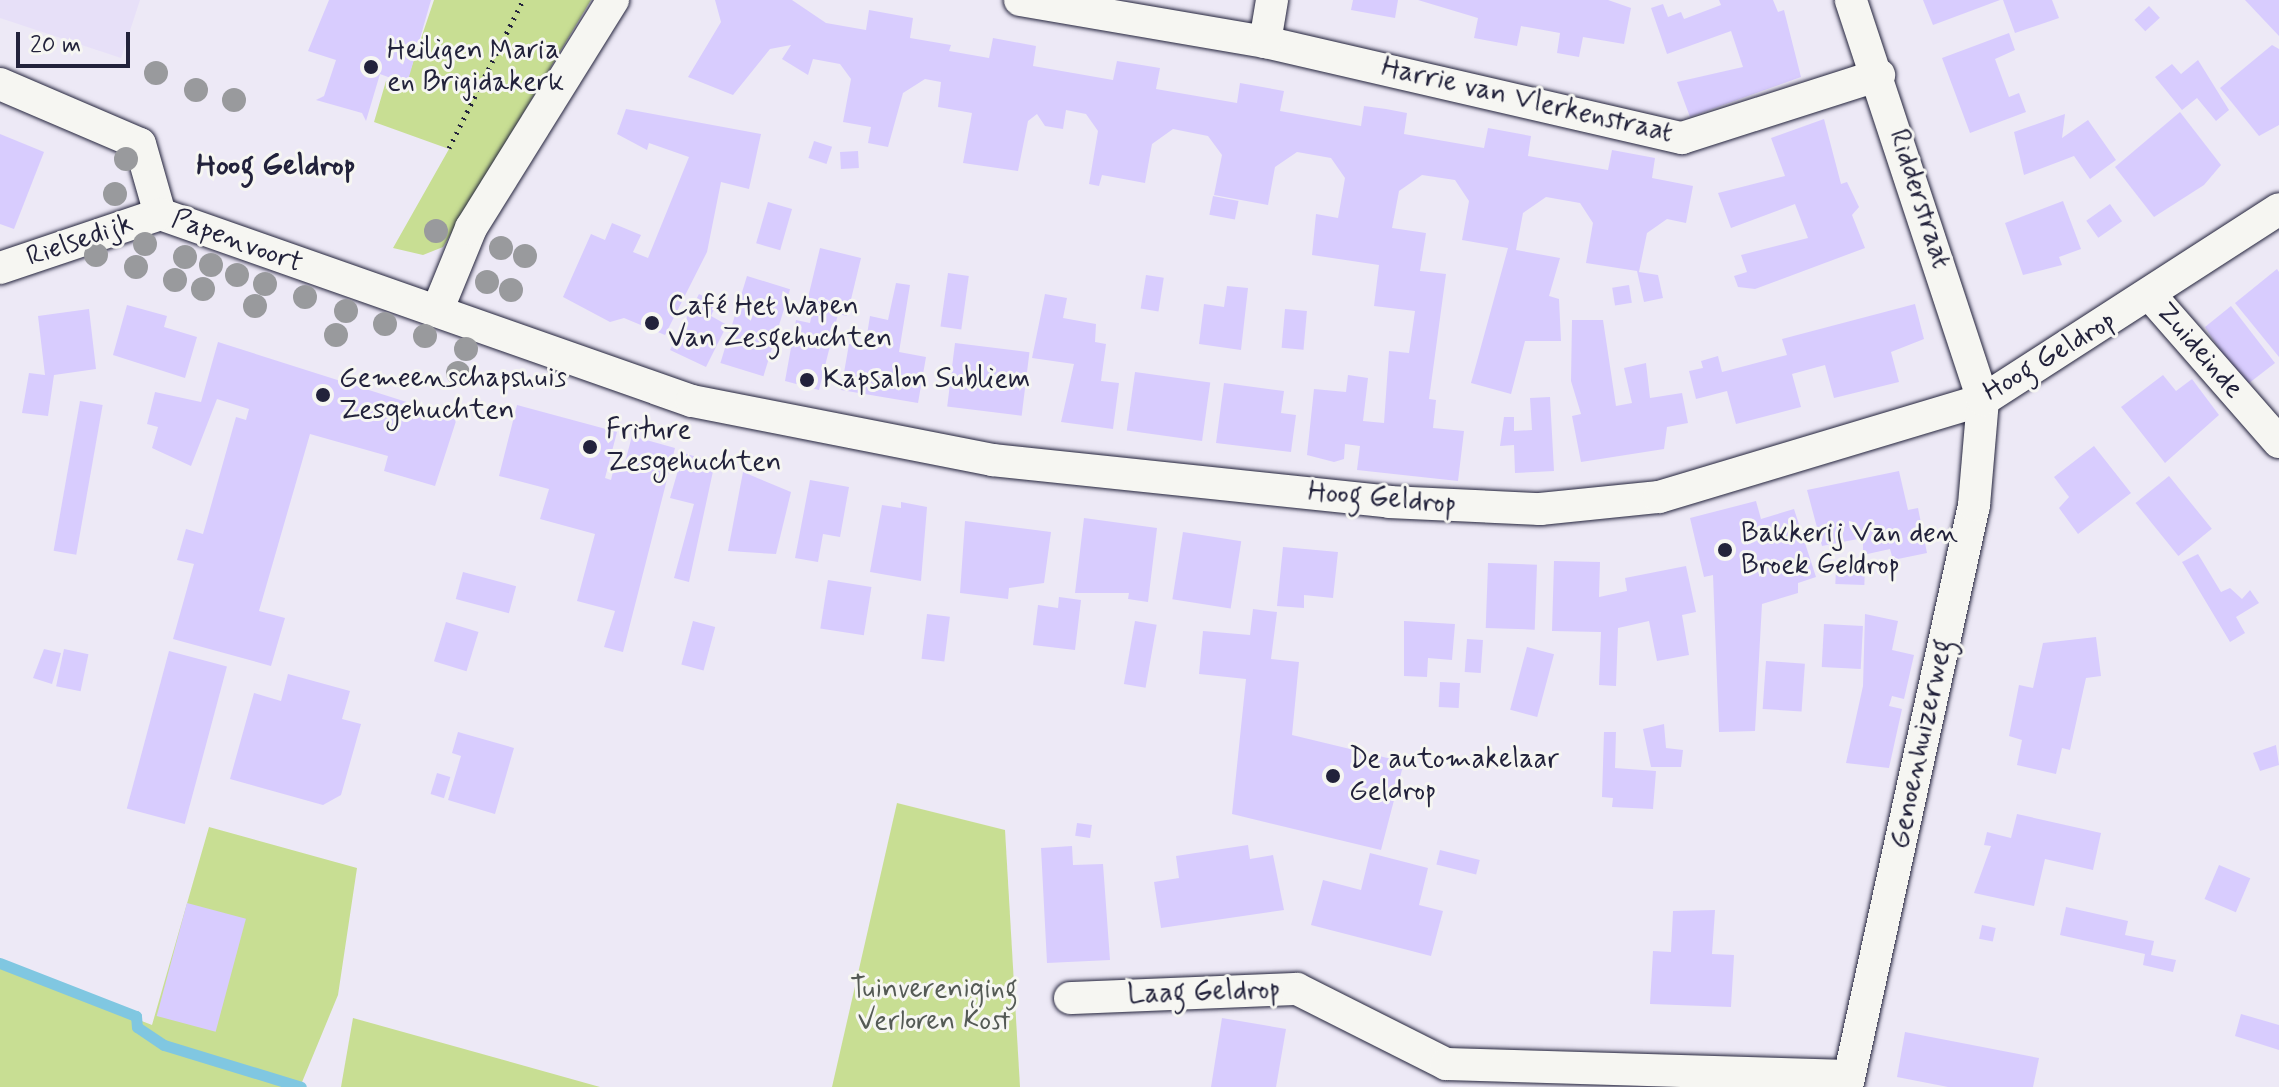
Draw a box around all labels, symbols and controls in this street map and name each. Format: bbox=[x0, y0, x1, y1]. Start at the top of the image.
scale bar bbox=[20, 16, 134, 66]
text: 20 m bbox=[30, 30, 81, 61]
place label: Heiligen Maria en Brigidakerk bbox=[387, 34, 565, 100]
street label: Harrie van Vlerkenstraat bbox=[1378, 51, 1676, 151]
marker: Heiligen Maria en Brigidakerk bbox=[362, 58, 380, 76]
street label: Ridderstraat bbox=[1881, 125, 1957, 273]
district label: Hoog Geldrop bbox=[196, 148, 356, 184]
street label: Papenvoort bbox=[167, 203, 307, 281]
street label: Rielsedijk bbox=[22, 207, 138, 275]
place label: Café Het Wapen Van Zesgehuchten bbox=[668, 290, 898, 356]
street label: Zuideinde bbox=[2148, 296, 2250, 406]
street label: Hoog Geldrop bbox=[1978, 304, 2122, 410]
marker: Café Het Wapen Van Zesgehuchten bbox=[643, 314, 661, 332]
place label: Gemeenschapshuis Zesgehuchten bbox=[339, 362, 567, 428]
place label: Kapsalon Subliem bbox=[823, 363, 1033, 397]
marker: Kapsalon Subliem bbox=[798, 371, 816, 389]
marker: Gemeenschapshuis Zesgehuchten bbox=[314, 386, 332, 404]
place label: Friture Zesgehuchten bbox=[606, 414, 782, 480]
marker: Friture Zesgehuchten bbox=[581, 438, 599, 456]
street label: Hoog Geldrop bbox=[1306, 476, 1458, 522]
place label: Bakkerij Van den Broek Geldrop bbox=[1741, 517, 1948, 583]
marker: Bakkerij Van den Broek Geldrop bbox=[1716, 541, 1734, 559]
street label: Genoenhuizerweg bbox=[1883, 636, 1961, 852]
place label: De automakelaar Geldrop bbox=[1349, 743, 1555, 809]
marker: De automakelaar Geldrop bbox=[1324, 767, 1342, 785]
park label: Tuinvereniging Verloren Kost bbox=[850, 973, 1018, 1039]
street label: Laag Geldrop bbox=[1127, 974, 1281, 1012]

